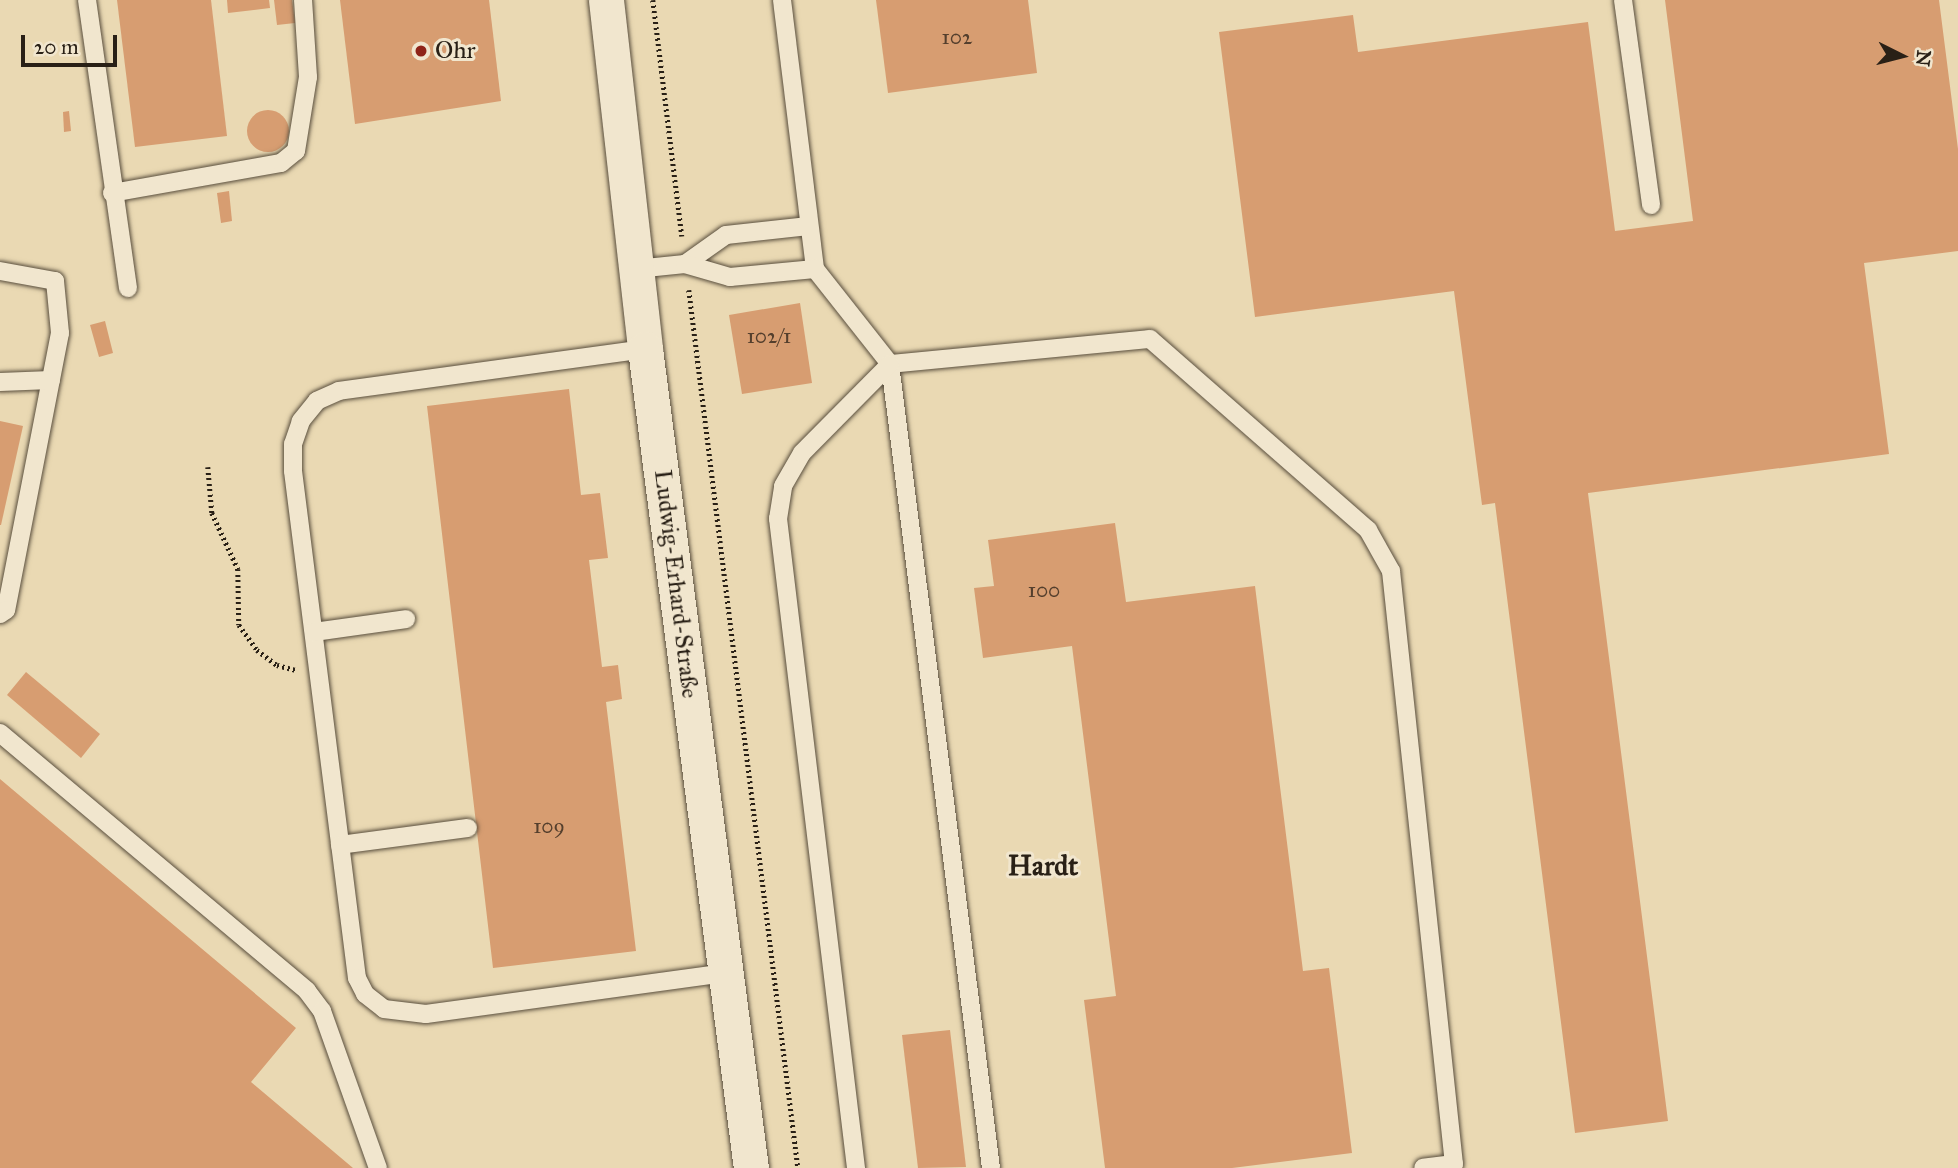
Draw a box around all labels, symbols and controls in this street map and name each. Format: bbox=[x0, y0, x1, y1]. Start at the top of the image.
scale bar bbox=[24, 21, 121, 65]
north arrow bbox=[1867, 21, 1937, 91]
house number: 102 bbox=[942, 24, 972, 50]
text: 20 m bbox=[34, 34, 79, 60]
place label: Ohr bbox=[435, 37, 476, 65]
marker: Ohr bbox=[413, 43, 429, 59]
text: N bbox=[1911, 49, 1936, 67]
house number: 102/1 bbox=[747, 323, 791, 349]
street label: Ludwig-Erhard-Straße bbox=[648, 468, 704, 700]
house number: 100 bbox=[1028, 577, 1060, 603]
house number: 109 bbox=[533, 813, 565, 839]
district label: Hardt bbox=[1008, 849, 1078, 883]

